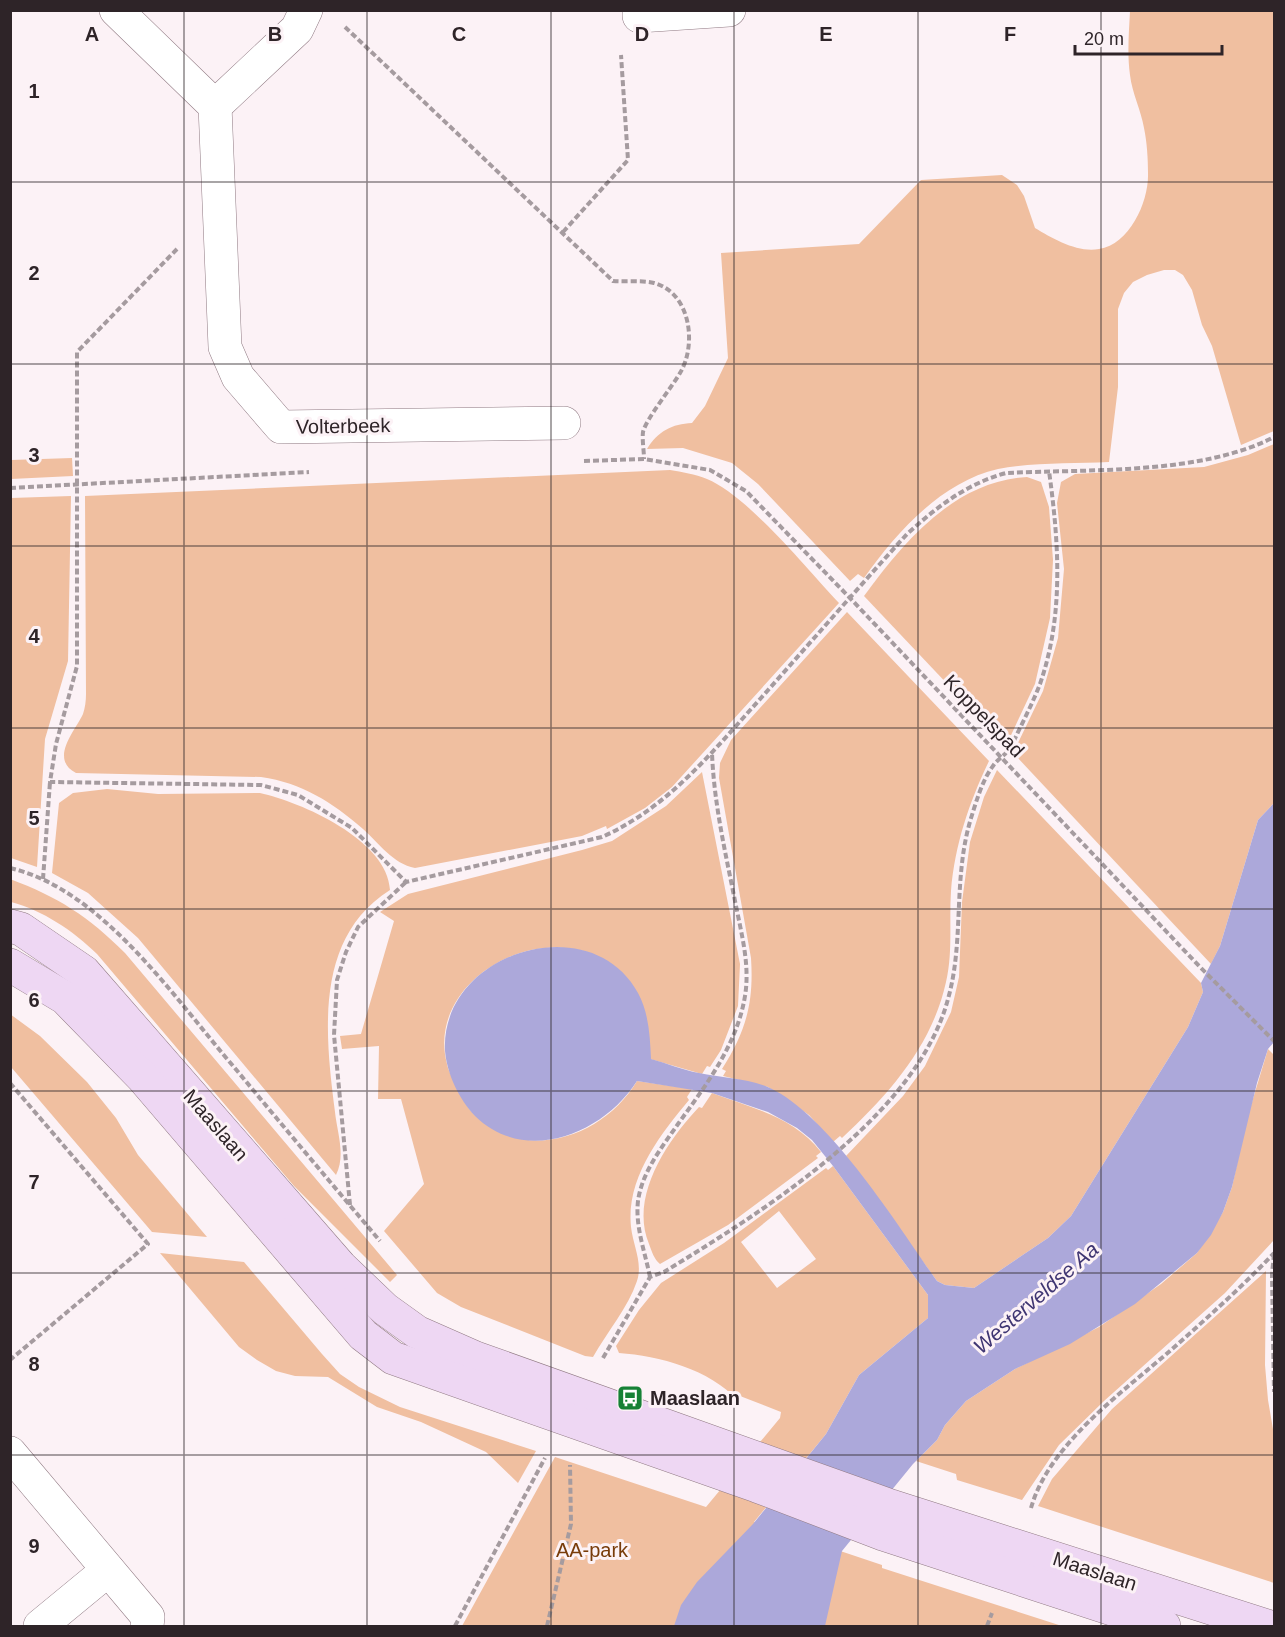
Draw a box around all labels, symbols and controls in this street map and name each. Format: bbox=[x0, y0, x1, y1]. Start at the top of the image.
scale bar bbox=[1075, 18, 1222, 56]
text: A bbox=[85, 23, 99, 45]
text: B bbox=[268, 23, 282, 45]
text: C bbox=[452, 23, 466, 45]
text: D bbox=[635, 23, 649, 45]
text: E bbox=[819, 23, 833, 45]
text: F bbox=[1004, 23, 1016, 45]
text: 20 m bbox=[1084, 29, 1124, 49]
text: 1 bbox=[28, 80, 40, 102]
text: 2 bbox=[28, 262, 40, 284]
street label: Volterbeek bbox=[296, 414, 391, 438]
text: 3 bbox=[28, 444, 40, 466]
text: 4 bbox=[28, 625, 40, 647]
street label: Koppelspad bbox=[939, 670, 1029, 762]
text: 5 bbox=[28, 807, 40, 829]
text: 6 bbox=[28, 989, 40, 1011]
street label: Maaslaan bbox=[179, 1085, 253, 1165]
text: 7 bbox=[28, 1171, 40, 1193]
water label: Westerveldse Aa bbox=[969, 1237, 1103, 1358]
text: 8 bbox=[28, 1353, 40, 1375]
bus stop icon: Maaslaan bbox=[615, 1383, 645, 1413]
place label: Maaslaan bbox=[650, 1387, 740, 1409]
text: 9 bbox=[28, 1535, 40, 1557]
park label: AA-park bbox=[556, 1539, 629, 1561]
street label: Maaslaan bbox=[1050, 1547, 1140, 1595]

